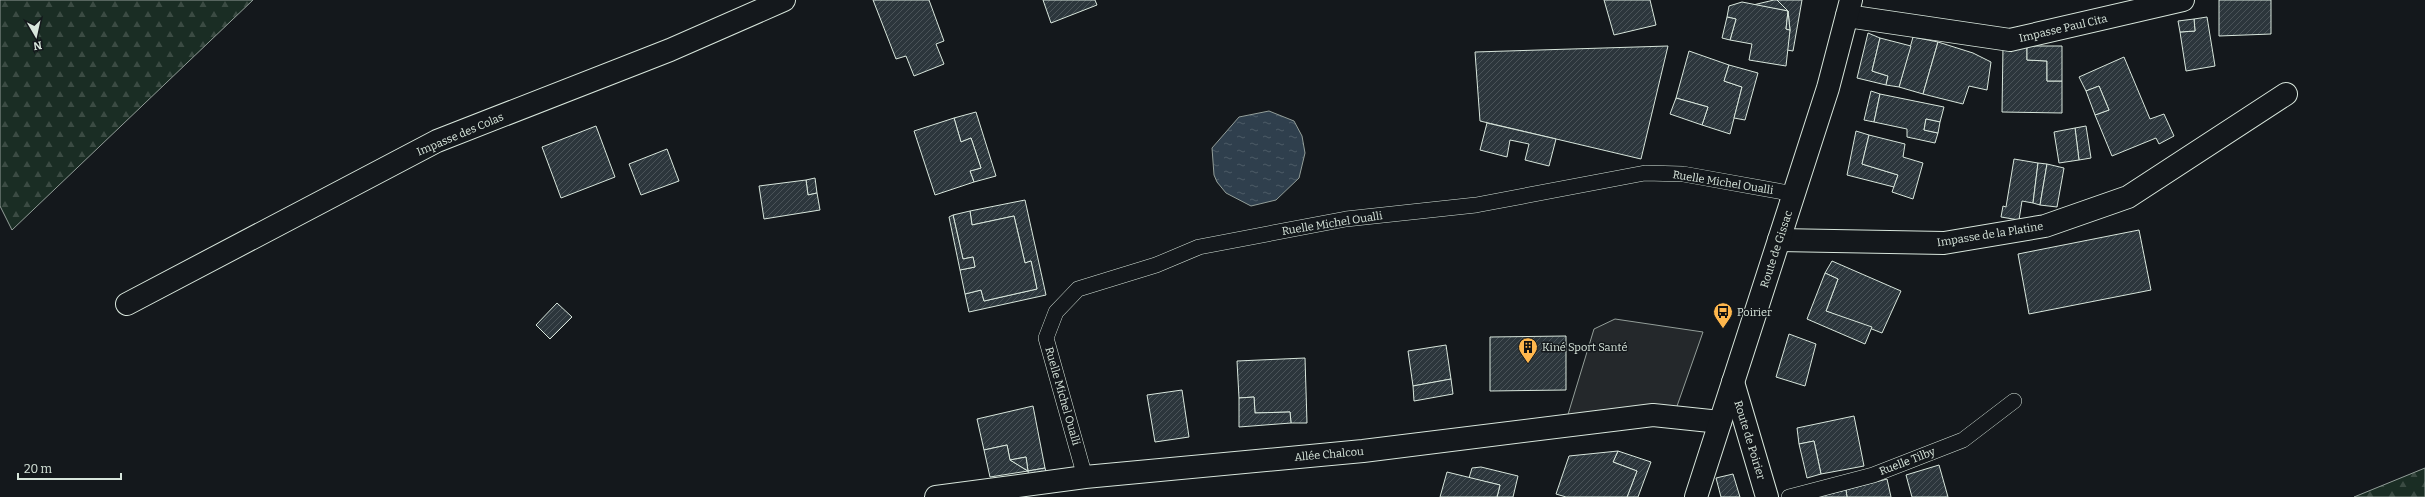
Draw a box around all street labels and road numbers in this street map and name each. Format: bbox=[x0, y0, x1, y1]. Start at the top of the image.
street label: Impasse Paul Cita bbox=[2018, 12, 2108, 45]
street label: Impasse des Colas bbox=[415, 110, 506, 159]
street label: Ruelle Michel Oualli bbox=[1672, 168, 1775, 197]
street label: Ruelle Michel Oualli bbox=[1281, 209, 1384, 238]
street label: Route de Gissac bbox=[1758, 209, 1795, 289]
street label: Impasse de la Platine bbox=[1936, 220, 2044, 249]
street label: Ruelle Michel Oualli bbox=[1042, 345, 1083, 448]
street label: Route de Poirier bbox=[1731, 399, 1768, 481]
street label: Allée Chalcou bbox=[1294, 445, 1364, 464]
street label: Ruelle Tilby bbox=[1877, 445, 1937, 478]

